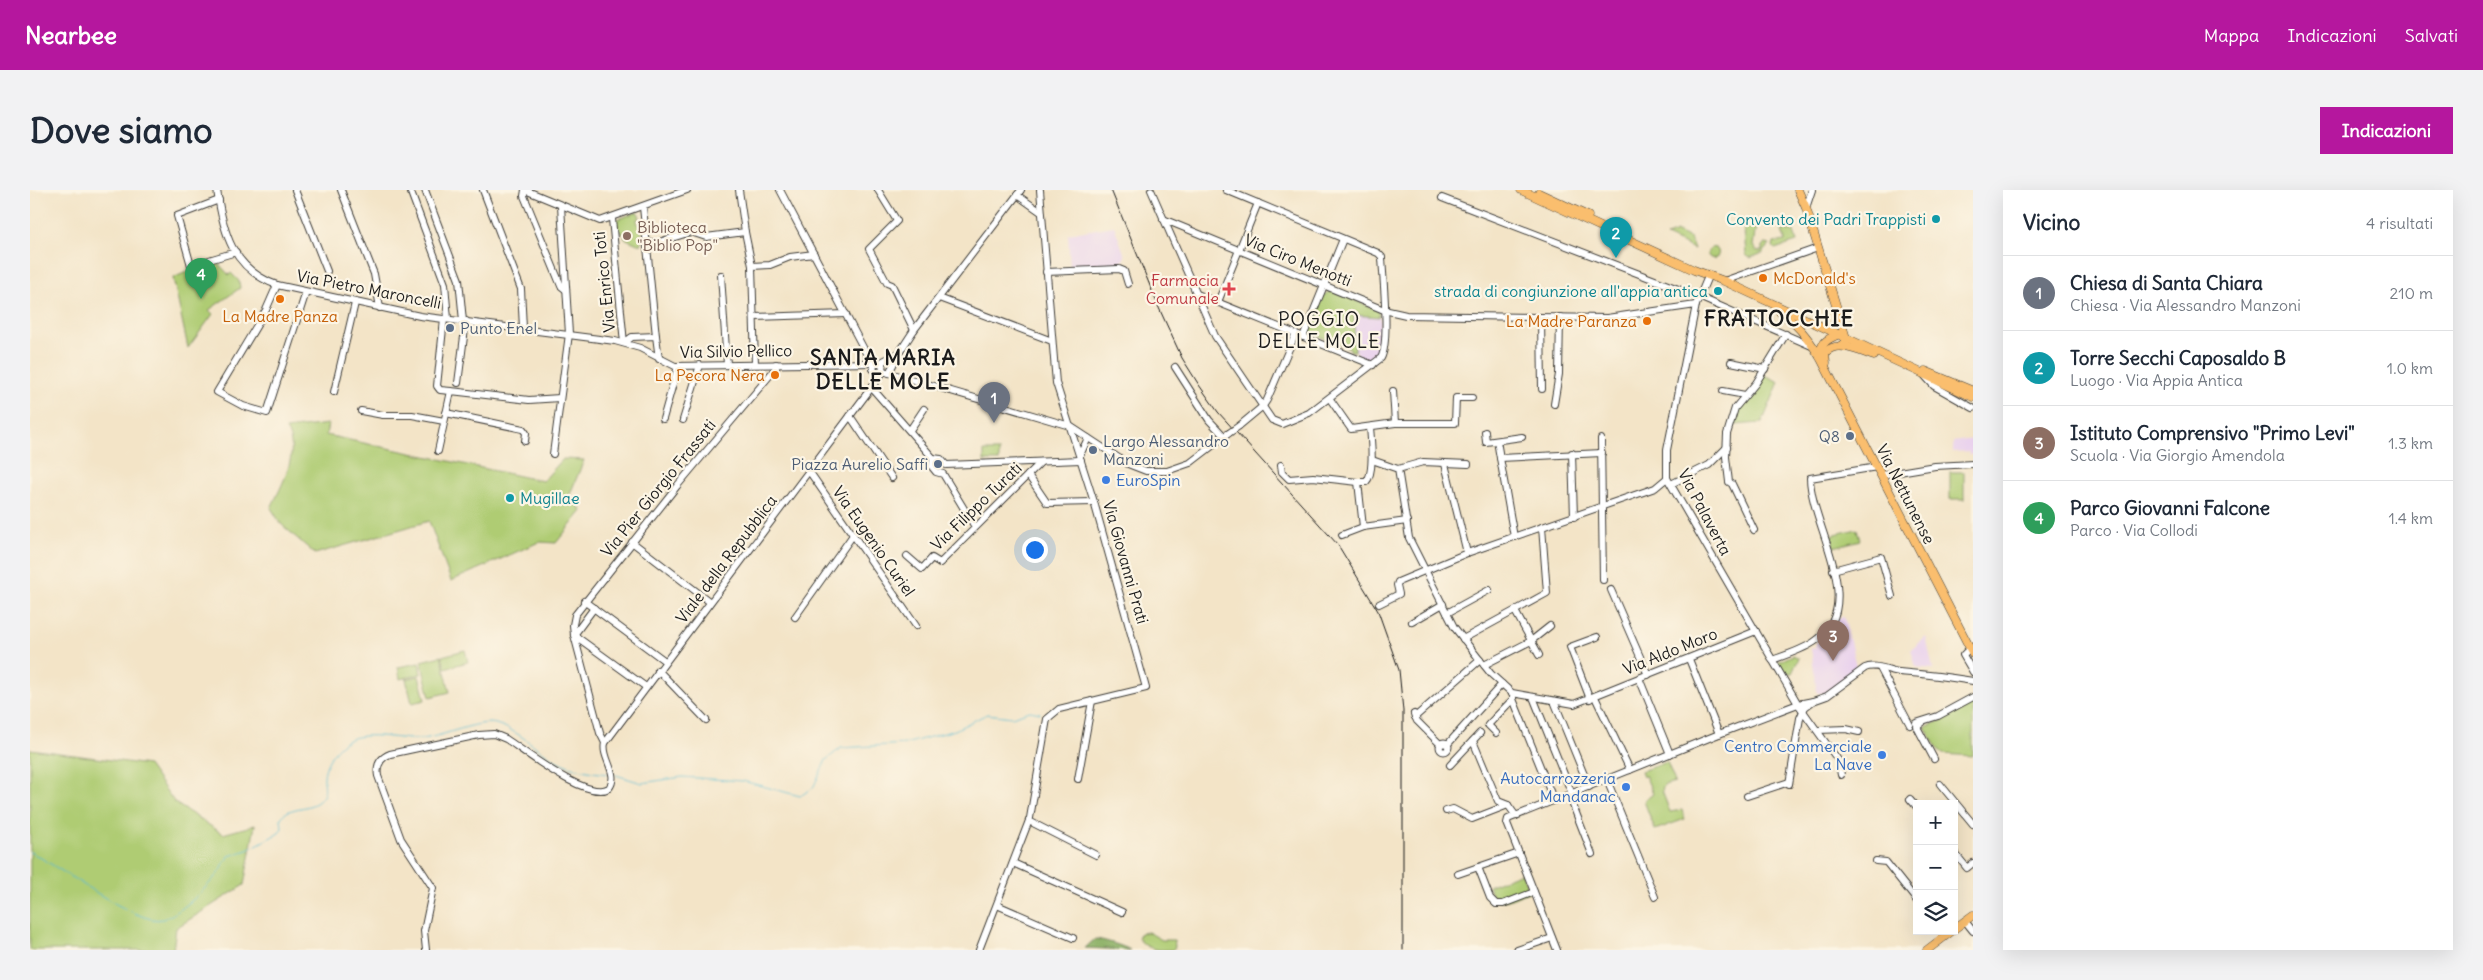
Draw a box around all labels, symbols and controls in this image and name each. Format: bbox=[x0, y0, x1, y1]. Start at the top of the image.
text: Nearbee bbox=[25, 20, 117, 50]
text: Mappa bbox=[2204, 24, 2259, 47]
text: Indicazioni bbox=[2287, 24, 2377, 47]
text: Salvati bbox=[2405, 24, 2458, 47]
button: Indicazioni bbox=[2320, 107, 2453, 154]
text: Dove siamo bbox=[30, 108, 213, 152]
place label: Convento dei Padri Trappisti bbox=[1726, 209, 1926, 229]
text: Vicino bbox=[2023, 209, 2080, 236]
marker: Convento dei Padri Trappisti bbox=[1930, 213, 1942, 225]
text: 4 risultati bbox=[2366, 213, 2433, 233]
place label: Biblioteca "Biblio Pop" bbox=[637, 217, 718, 255]
pin: 2 bbox=[1600, 217, 1632, 258]
street label: Via Ciro Menotti bbox=[1241, 229, 1355, 291]
marker: Biblioteca "Biblio Pop" bbox=[621, 230, 633, 242]
street label: Via Enrico Toti bbox=[589, 231, 619, 333]
pin: 4 bbox=[185, 258, 217, 299]
street label: Via Pietro Maroncelli bbox=[295, 265, 443, 313]
place label: McDonald's bbox=[1773, 268, 1856, 288]
place label: Farmacia Comunale bbox=[1146, 270, 1219, 308]
text: Chiesa di Santa Chiara bbox=[2070, 271, 2263, 295]
marker: McDonald's bbox=[1757, 272, 1769, 284]
place label: strada di congiunzione all'appia antica bbox=[1434, 281, 1708, 301]
marker: Farmacia Comunale bbox=[1223, 283, 1235, 295]
text: 1 bbox=[2036, 283, 2042, 303]
text: 210 m bbox=[2390, 283, 2433, 303]
marker: strada di congiunzione all'appia antica bbox=[1712, 285, 1724, 297]
marker: La Madre Panza bbox=[274, 293, 286, 305]
text: Chiesa · Via Alessandro Manzoni bbox=[2070, 295, 2301, 315]
district label: FRATTOCCHIE bbox=[1704, 305, 1854, 332]
place label: La Madre Panza bbox=[222, 306, 338, 326]
district label: POGGIO DELLE MOLE bbox=[1258, 307, 1380, 353]
place label: La Madre Paranza bbox=[1506, 311, 1637, 331]
marker: La Madre Paranza bbox=[1641, 315, 1653, 327]
place label: Punto Enel bbox=[460, 318, 537, 338]
marker: Punto Enel bbox=[444, 322, 456, 334]
street label: Via Silvio Pellico bbox=[680, 340, 792, 362]
district label: SANTA MARIA DELLE MOLE bbox=[810, 344, 956, 395]
text: Torre Secchi Caposaldo B bbox=[2070, 346, 2286, 370]
text: 2 bbox=[2035, 358, 2043, 378]
text: 1.0 km bbox=[2387, 358, 2433, 378]
place label: La Pecora Nera bbox=[655, 365, 765, 385]
marker: La Pecora Nera bbox=[769, 369, 781, 381]
text: Luogo · Via Appia Antica bbox=[2070, 370, 2243, 390]
pin: 1 bbox=[978, 382, 1010, 423]
street label: Via Pier Giorgio Frassati bbox=[596, 415, 720, 561]
text: Istituto Comprensivo "Primo Levi" bbox=[2070, 421, 2355, 445]
place label: Q8 bbox=[1819, 426, 1840, 446]
marker: Q8 bbox=[1844, 430, 1856, 442]
place label: Largo Alessandro Manzoni bbox=[1103, 431, 1229, 469]
text: 3 bbox=[2034, 433, 2044, 453]
text: 1.3 km bbox=[2388, 433, 2433, 453]
street label: Via Nettunense bbox=[1872, 441, 1940, 547]
marker: Largo Alessandro Manzoni bbox=[1087, 444, 1099, 456]
text: Scuola · Via Giorgio Amendola bbox=[2070, 445, 2285, 465]
place label: Piazza Aurelio Saffi bbox=[791, 454, 928, 474]
street label: Via Filippo Turati bbox=[926, 458, 1026, 554]
marker: Piazza Aurelio Saffi bbox=[932, 458, 944, 470]
street label: Via Palaverta bbox=[1674, 465, 1736, 559]
place label: EuroSpin bbox=[1116, 470, 1181, 490]
marker: EuroSpin bbox=[1100, 474, 1112, 486]
street label: Via Eugenio Curiel bbox=[828, 482, 920, 600]
place label: Mugillae bbox=[520, 488, 580, 508]
street label: Viale della Repubblica bbox=[671, 491, 781, 627]
marker: Mugillae bbox=[504, 492, 516, 504]
text: Parco Giovanni Falcone bbox=[2070, 496, 2270, 520]
street label: Via Giovanni Prati bbox=[1099, 498, 1153, 626]
text: 4 bbox=[2034, 508, 2044, 528]
text: 1.4 km bbox=[2388, 508, 2433, 528]
text: Parco · Via Collodi bbox=[2070, 520, 2198, 540]
your location bbox=[1022, 537, 1048, 563]
pin: 3 bbox=[1817, 620, 1849, 661]
street label: Via Aldo Moro bbox=[1620, 623, 1720, 679]
place label: Centro Commerciale La Nave bbox=[1724, 736, 1872, 774]
marker: Centro Commerciale La Nave bbox=[1876, 749, 1888, 761]
place label: Autocarrozzeria Mandanac bbox=[1500, 768, 1616, 806]
marker: Autocarrozzeria Mandanac bbox=[1620, 781, 1632, 793]
map controls bbox=[1913, 800, 1958, 935]
button: + bbox=[1913, 800, 1958, 845]
button: − bbox=[1913, 845, 1958, 890]
button: layers bbox=[1913, 890, 1958, 935]

